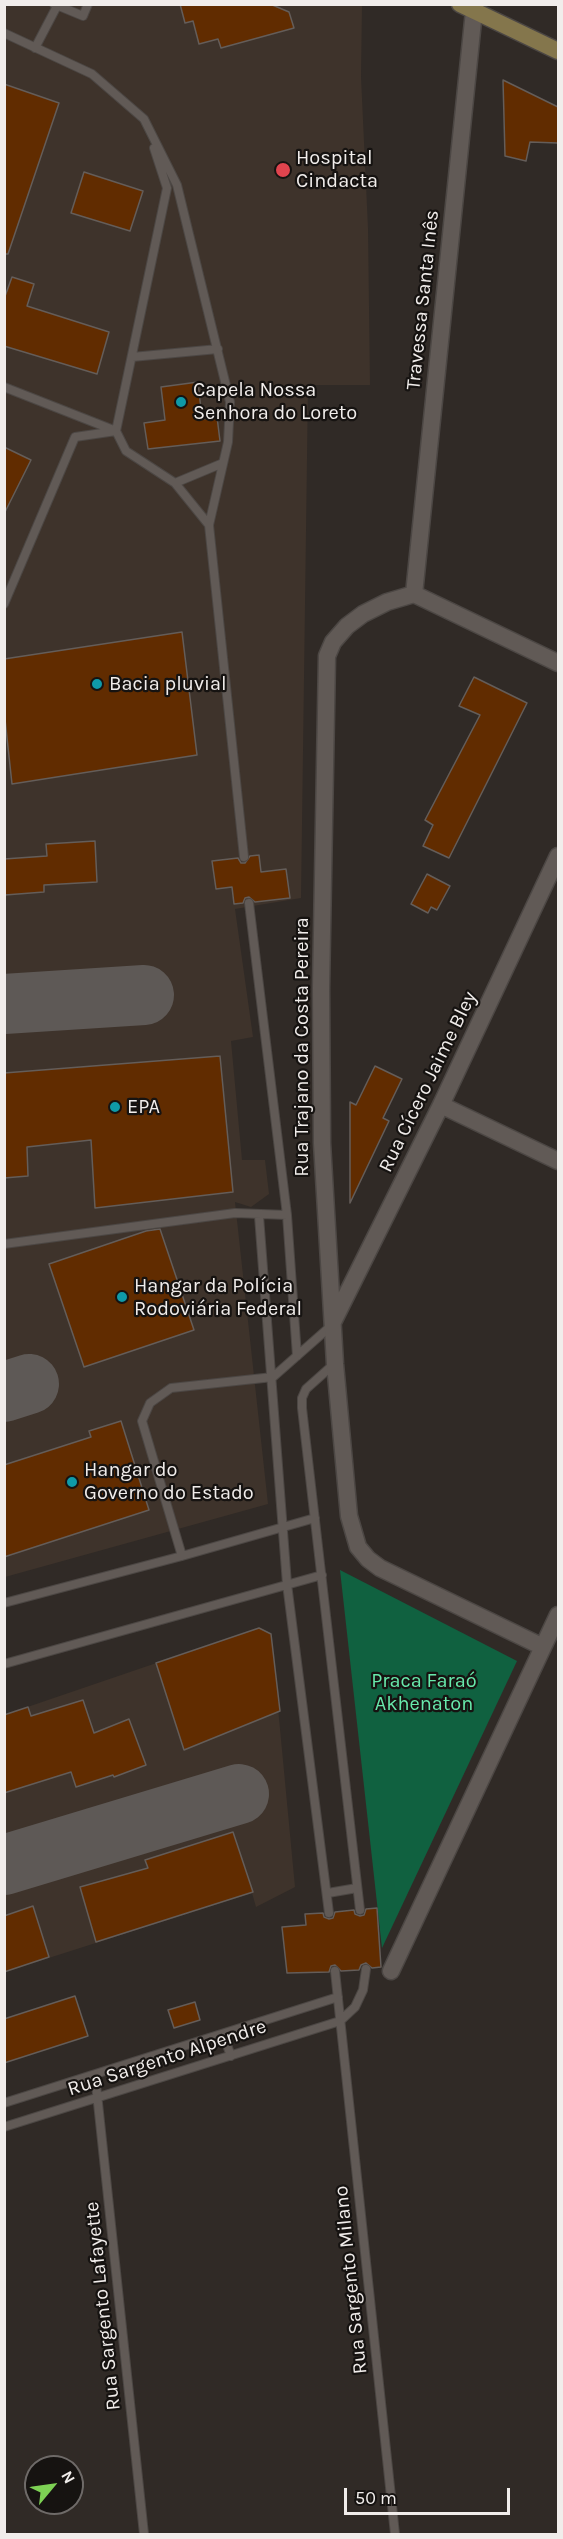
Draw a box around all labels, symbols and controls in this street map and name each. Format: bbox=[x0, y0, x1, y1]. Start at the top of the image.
place label: Hospital Cindacta bbox=[296, 146, 378, 193]
marker: Hospital Cindacta bbox=[274, 161, 292, 179]
street label: Travessa Santa Inês bbox=[402, 209, 444, 391]
place label: Capela Nossa Senhora do Loreto bbox=[193, 378, 357, 425]
marker: Capela Nossa Senhora do Loreto bbox=[174, 395, 188, 409]
place label: Bacia pluvial bbox=[109, 672, 226, 696]
marker: Bacia pluvial bbox=[90, 677, 104, 691]
street label: Rua Trajano da Costa Pereira bbox=[290, 917, 314, 1177]
street label: Rua Cícero Jaime Bley bbox=[374, 988, 482, 1176]
place label: EPA bbox=[127, 1095, 160, 1119]
marker: EPA bbox=[108, 1100, 122, 1114]
place label: Hangar da Polícia Rodoviária Federal bbox=[134, 1274, 302, 1321]
marker: Hangar da Polícia Rodoviária Federal bbox=[115, 1290, 129, 1304]
place label: Hangar do Governo do Estado bbox=[84, 1458, 254, 1505]
marker: Hangar do Governo do Estado bbox=[65, 1475, 79, 1489]
park label: Praca Faraó Akhenaton bbox=[371, 1669, 477, 1716]
street label: Rua Sargento Alpendre bbox=[65, 2015, 269, 2101]
street label: Rua Sargento Milano bbox=[329, 2185, 373, 2375]
street label: Rua Sargento Lafayette bbox=[80, 2200, 126, 2412]
north arrow bbox=[24, 2455, 84, 2515]
text: N bbox=[57, 2467, 80, 2487]
scale bar bbox=[347, 2476, 514, 2514]
text: 50 m bbox=[355, 2487, 397, 2509]

